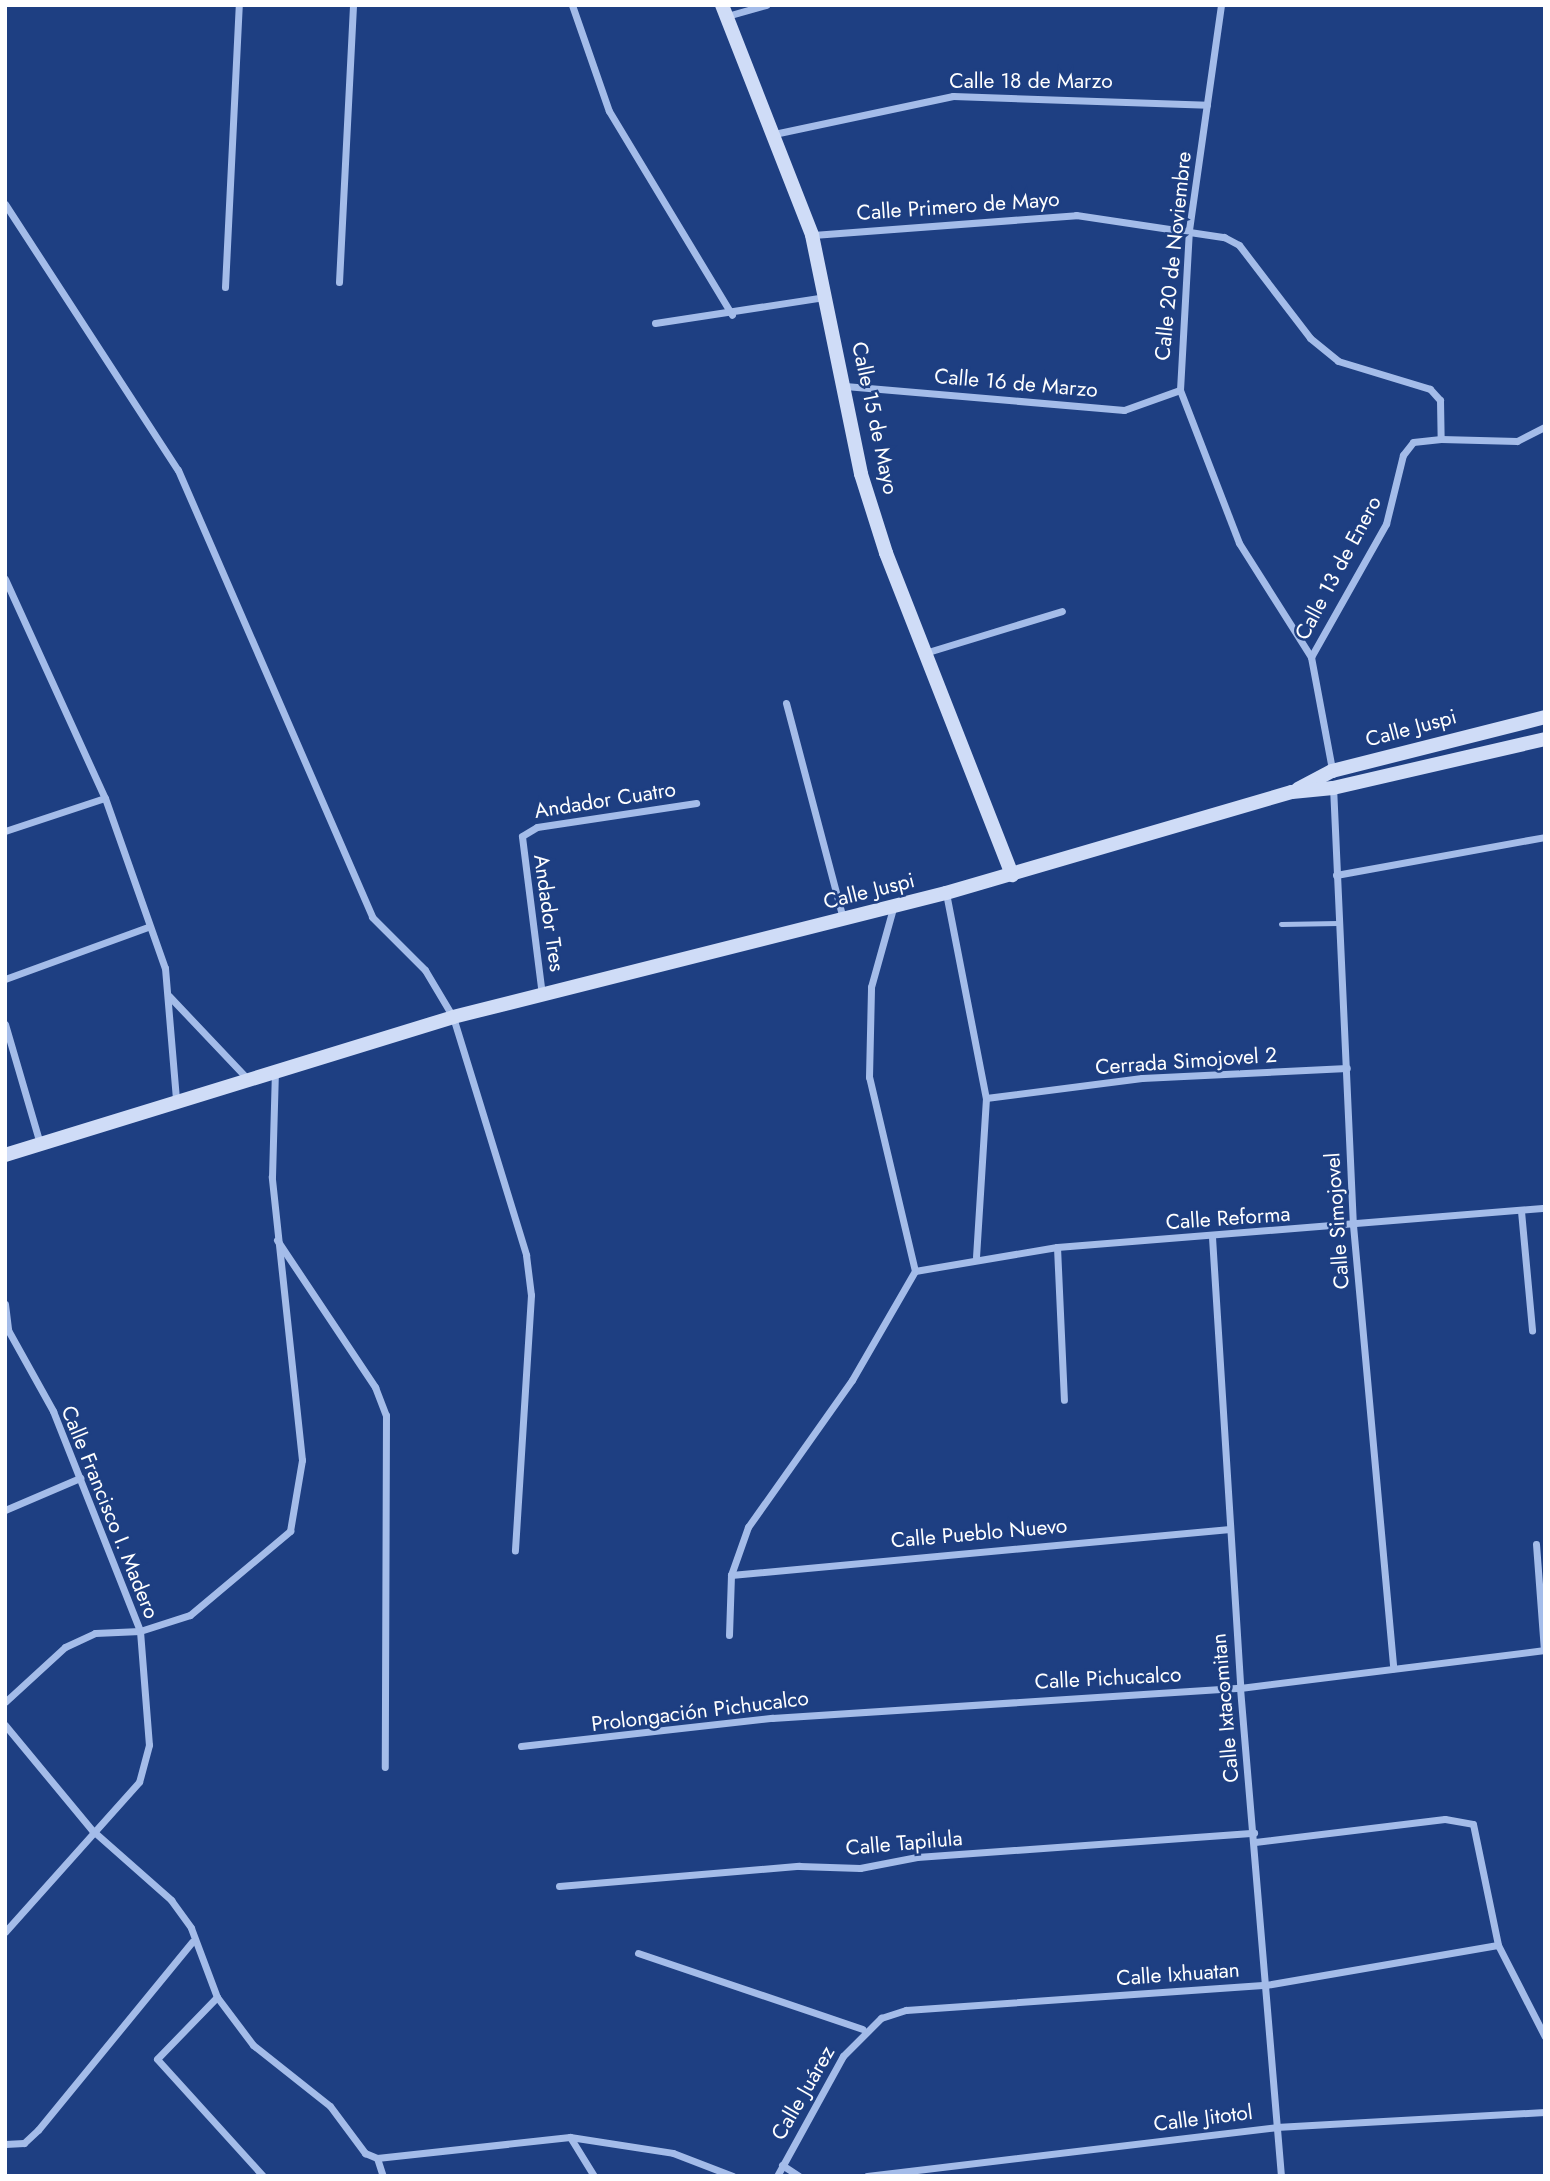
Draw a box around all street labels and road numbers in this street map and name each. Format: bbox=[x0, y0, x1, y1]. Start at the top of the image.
street label: Calle 18 de Marzo bbox=[949, 68, 1113, 94]
street label: Calle 20 de Noviembre bbox=[1149, 150, 1197, 362]
street label: Calle Primero de Mayo bbox=[856, 186, 1060, 226]
street label: Calle 15 de Mayo bbox=[847, 339, 903, 497]
street label: Calle 16 de Marzo bbox=[933, 363, 1099, 403]
street label: Calle 13 de Enero bbox=[1289, 492, 1387, 644]
street label: Calle Juspi bbox=[1363, 704, 1459, 752]
street label: Andador Cuatro bbox=[533, 776, 677, 824]
street label: Andador Tres bbox=[528, 853, 570, 973]
street label: Calle Juspi bbox=[821, 867, 917, 915]
street label: Cerrada Simojovel 2 bbox=[1094, 1042, 1278, 1080]
street label: Calle Simojovel bbox=[1320, 1152, 1354, 1290]
street label: Calle Reforma bbox=[1165, 1201, 1291, 1235]
street label: Calle Francisco I. Madero bbox=[56, 1402, 164, 1622]
street label: Calle Pueblo Nuevo bbox=[890, 1513, 1068, 1553]
street label: Calle Ixtacomitan bbox=[1206, 1632, 1244, 1784]
street label: Calle Pichucalco bbox=[1034, 1662, 1182, 1694]
street label: Prolongación Pichucalco bbox=[590, 1685, 810, 1737]
street label: Calle Tapilula bbox=[845, 1825, 963, 1861]
street label: Calle Ixhuatan bbox=[1116, 1957, 1240, 1991]
street label: Calle Juárez bbox=[766, 2041, 840, 2145]
street label: Calle Jitotol bbox=[1152, 2099, 1254, 2137]

